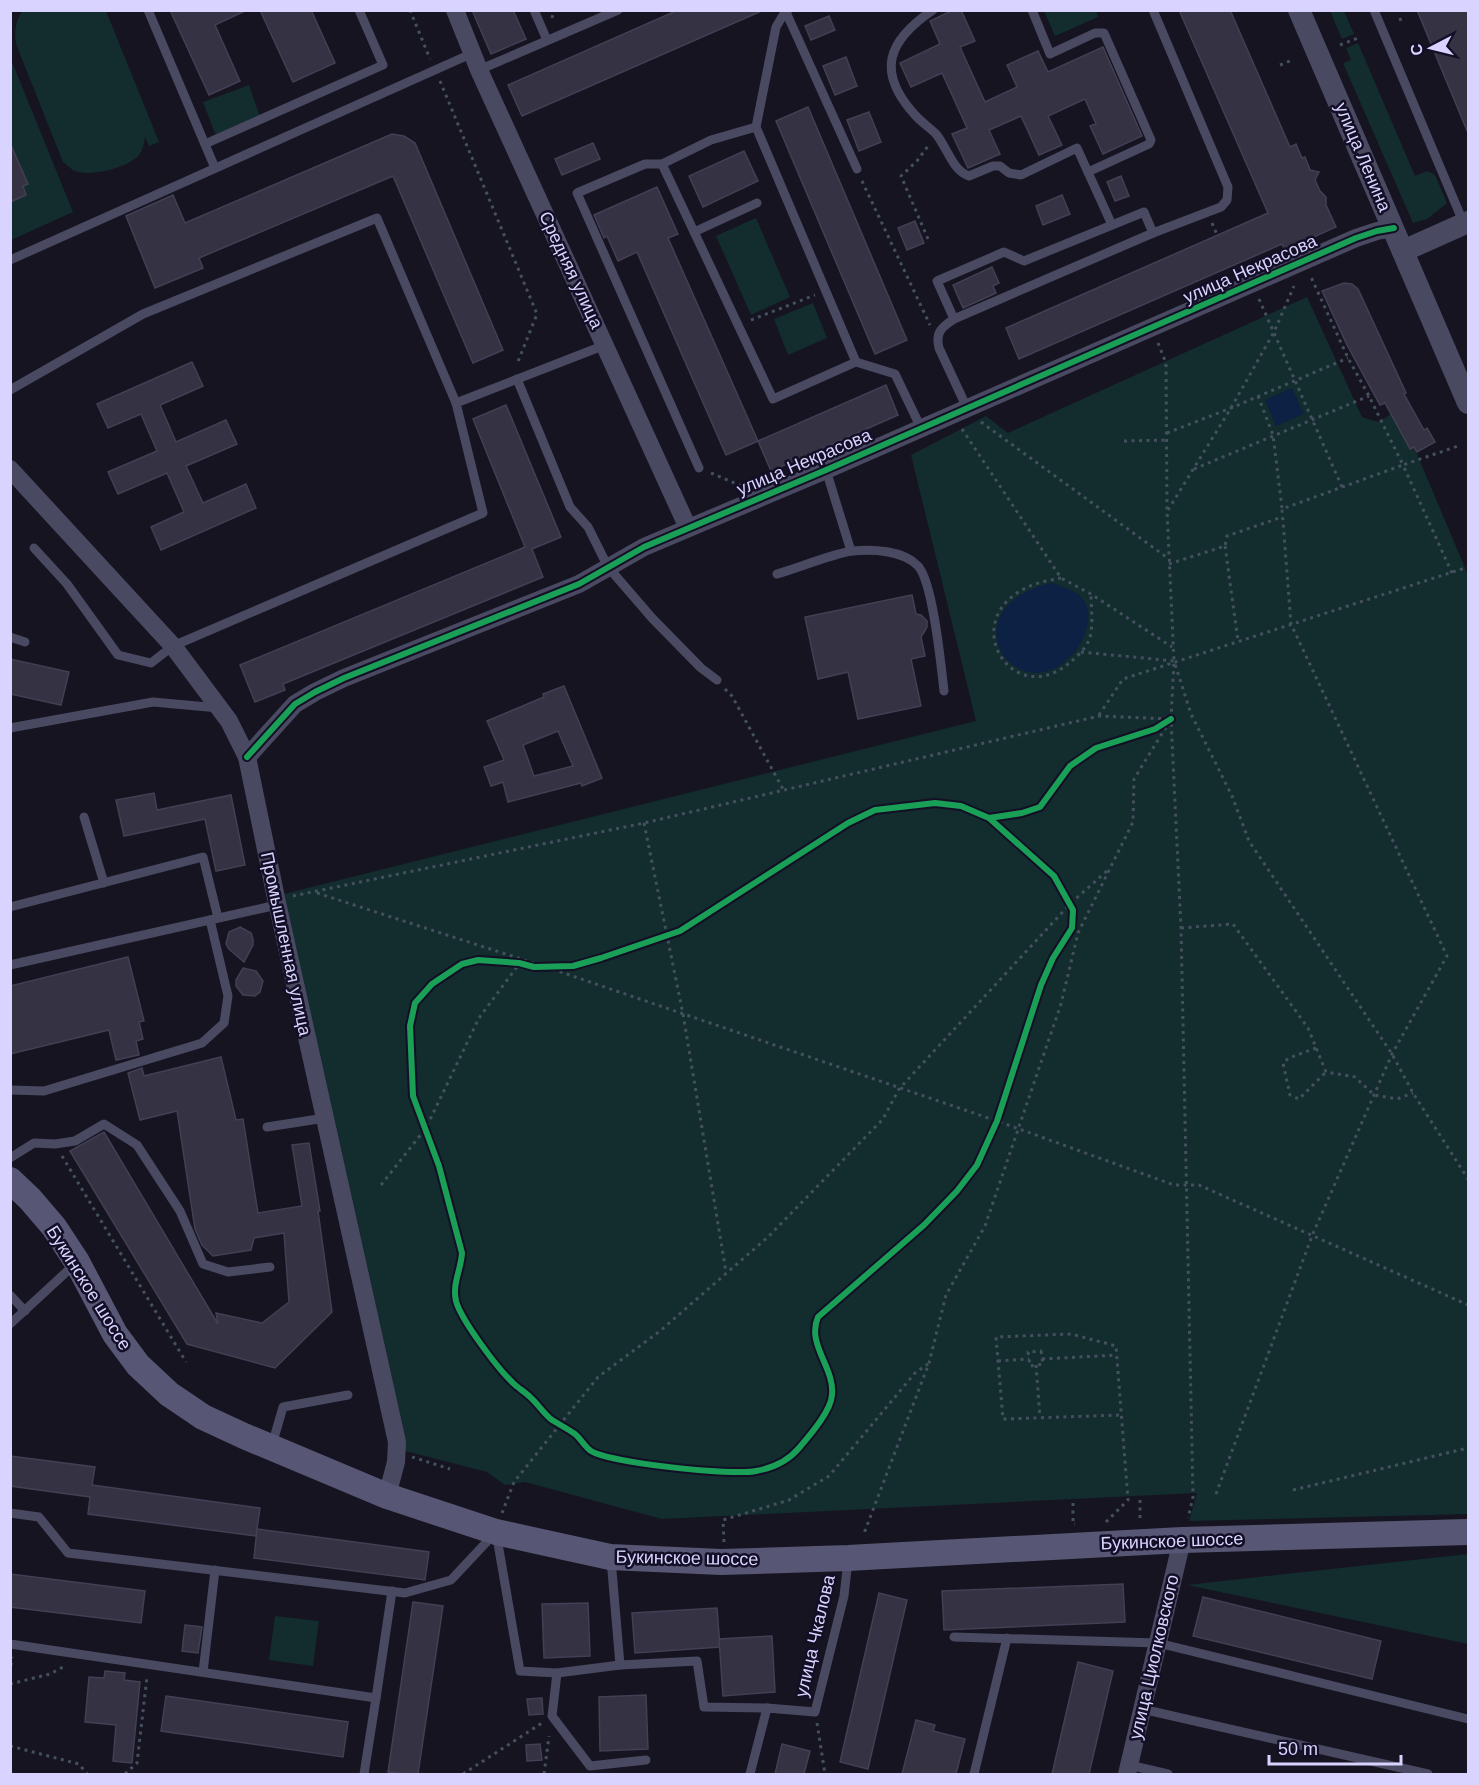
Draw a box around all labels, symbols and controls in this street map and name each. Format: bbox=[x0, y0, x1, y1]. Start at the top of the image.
north arrow bbox=[1401, 18, 1461, 78]
text: С bbox=[1407, 43, 1426, 57]
street label: улица Ленина bbox=[1331, 100, 1395, 215]
street label: Средняя улица bbox=[535, 208, 607, 333]
street label: улица Некрасова bbox=[1180, 230, 1321, 307]
street label: улица Некрасова bbox=[734, 424, 875, 499]
street label: Промышленная улица bbox=[257, 850, 315, 1039]
street label: Букинское шоссе bbox=[43, 1222, 135, 1354]
street label: Букинское шоссе bbox=[1100, 1529, 1244, 1553]
street label: Букинское шоссе bbox=[615, 1547, 759, 1569]
street label: улица Чкалова bbox=[791, 1572, 839, 1699]
street label: улица Циолковского bbox=[1125, 1573, 1183, 1741]
scale bar bbox=[1269, 1728, 1401, 1766]
text: 50 m bbox=[1278, 1739, 1318, 1759]

